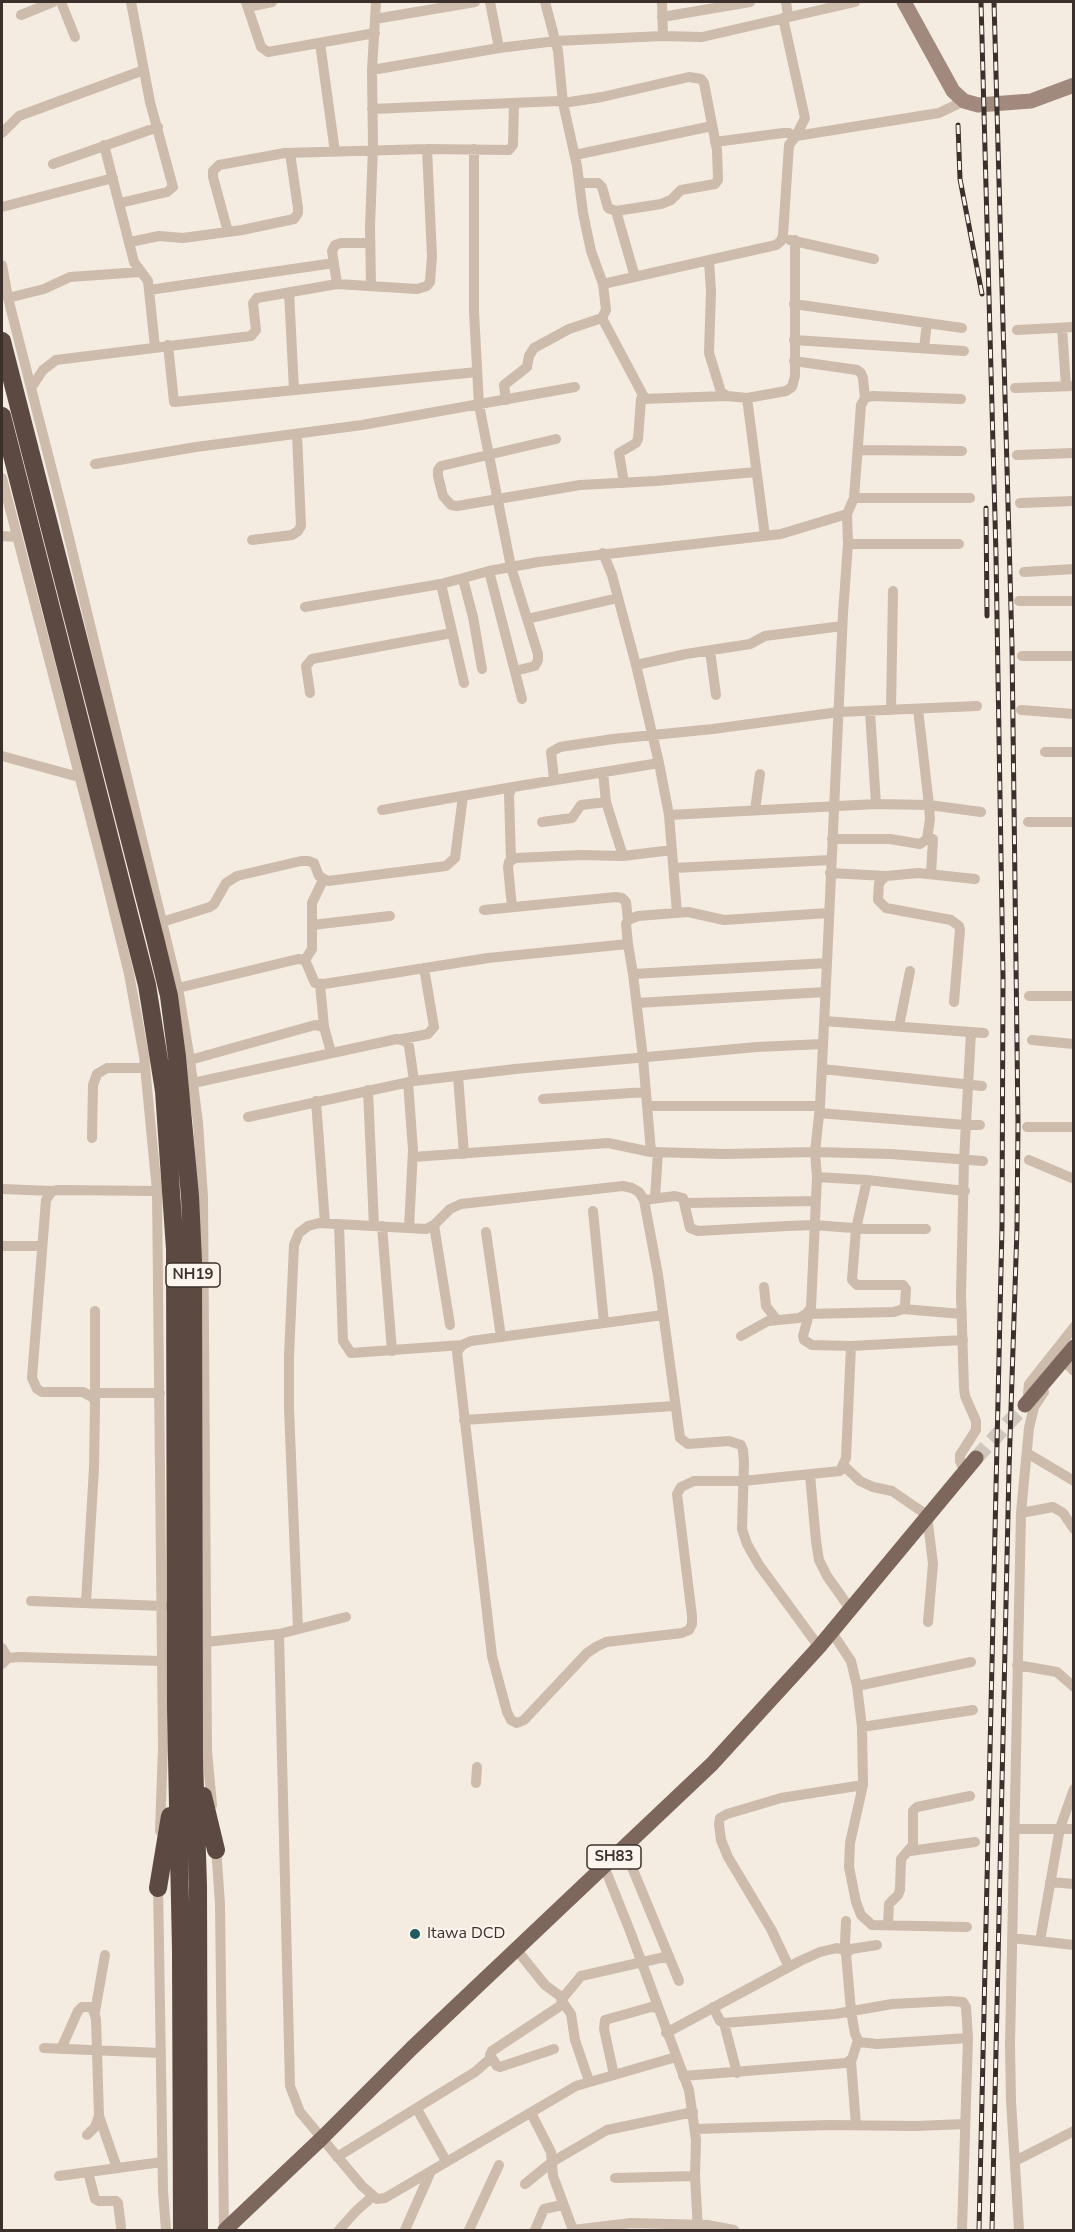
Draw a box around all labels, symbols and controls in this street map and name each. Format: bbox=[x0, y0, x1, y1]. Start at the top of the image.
road number: NH19 bbox=[166, 1263, 220, 1287]
road number: SH83 bbox=[587, 1845, 641, 1869]
place label: Itawa DCD bbox=[427, 1924, 505, 1944]
marker: Itawa DCD bbox=[408, 1927, 422, 1941]

